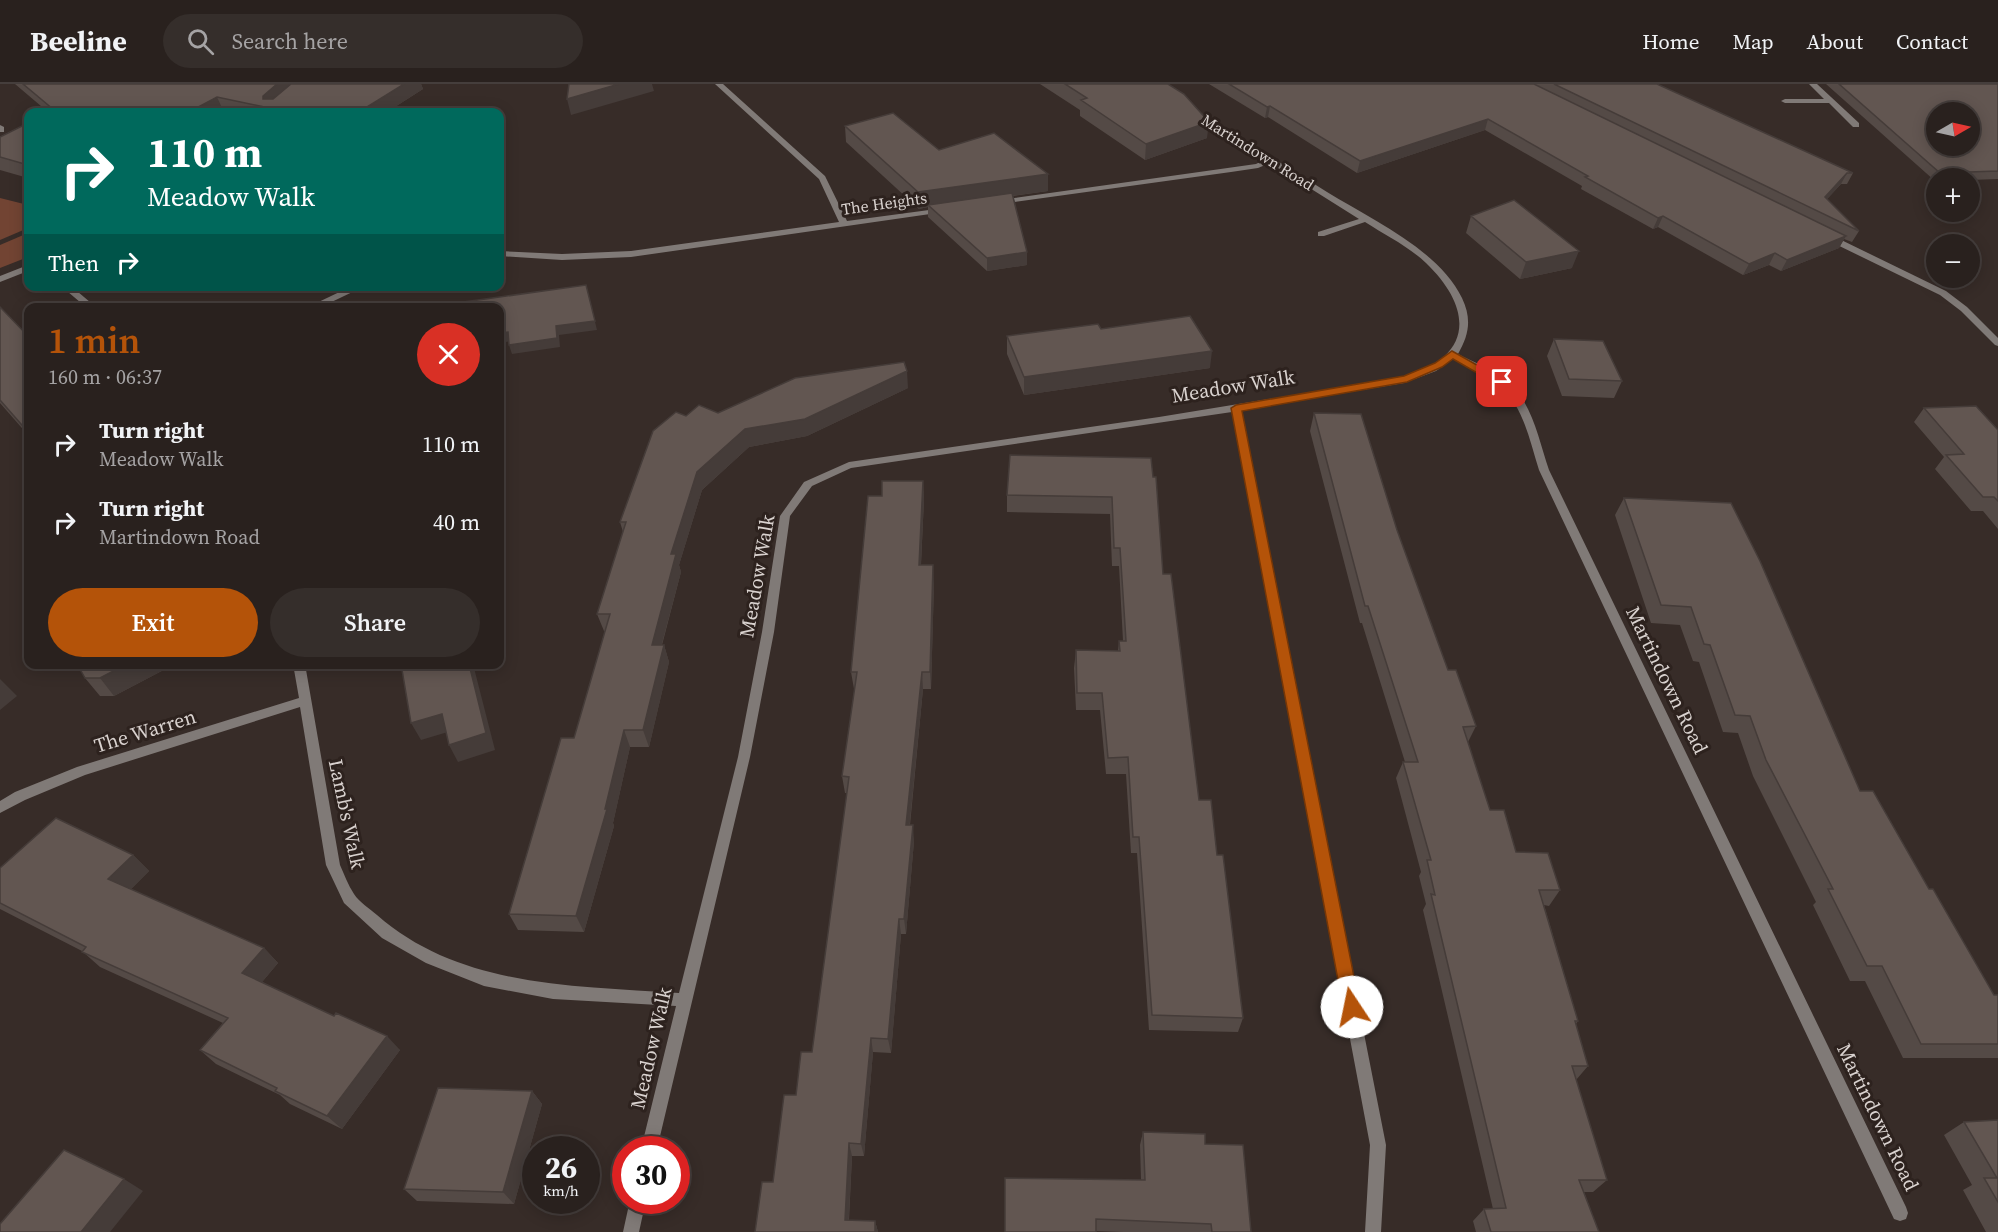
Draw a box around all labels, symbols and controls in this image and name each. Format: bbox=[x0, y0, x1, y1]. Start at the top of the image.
search box bbox=[163, 14, 583, 68]
text: Beeline bbox=[30, 22, 127, 60]
icon: search bbox=[184, 25, 217, 58]
text: Search here bbox=[232, 26, 348, 56]
text: Home bbox=[1642, 27, 1700, 56]
text: Map bbox=[1733, 27, 1774, 56]
text: About bbox=[1807, 27, 1863, 56]
text: Contact bbox=[1896, 27, 1968, 56]
north arrow bbox=[1926, 102, 1980, 156]
map controls bbox=[1926, 102, 1980, 288]
street label: Martindown Road bbox=[1198, 109, 1318, 195]
text: 110 m bbox=[147, 123, 262, 181]
icon: right bbox=[48, 132, 126, 210]
button: + bbox=[1926, 168, 1980, 222]
text: Meadow Walk bbox=[147, 178, 315, 215]
street label: The Heights bbox=[840, 186, 928, 220]
button: − bbox=[1926, 234, 1980, 288]
icon: right bbox=[111, 246, 144, 279]
text: Then bbox=[48, 248, 99, 278]
text: 1 min bbox=[48, 316, 140, 365]
button: close bbox=[417, 323, 480, 386]
pin bbox=[1476, 356, 1527, 407]
street label: Meadow Walk bbox=[1169, 362, 1297, 410]
text: 160 m · 06:37 bbox=[48, 363, 162, 391]
icon: arrive bbox=[1485, 365, 1518, 398]
text: Turn right bbox=[99, 415, 204, 445]
icon: right bbox=[48, 428, 81, 461]
text: 110 m bbox=[422, 429, 480, 459]
text: Meadow Walk bbox=[99, 445, 223, 473]
text: Turn right bbox=[99, 493, 204, 523]
icon: right bbox=[48, 506, 81, 539]
text: 40 m bbox=[433, 507, 480, 537]
street label: Meadow Walk bbox=[732, 512, 782, 640]
text: Martindown Road bbox=[99, 523, 260, 551]
button: Exit bbox=[48, 588, 258, 657]
button: Share bbox=[270, 588, 480, 657]
street label: Martindown Road bbox=[1619, 602, 1715, 759]
street label: The Warren bbox=[91, 702, 199, 760]
street label: Lamb's Walk bbox=[322, 757, 372, 871]
position arrow bbox=[1320, 975, 1384, 1039]
street label: Meadow Walk bbox=[623, 984, 679, 1112]
street label: Martindown Road bbox=[1830, 1039, 1926, 1196]
speed limit sign: 30 bbox=[612, 1136, 690, 1214]
text: 26 bbox=[545, 1147, 577, 1188]
text: km/h bbox=[543, 1180, 579, 1201]

